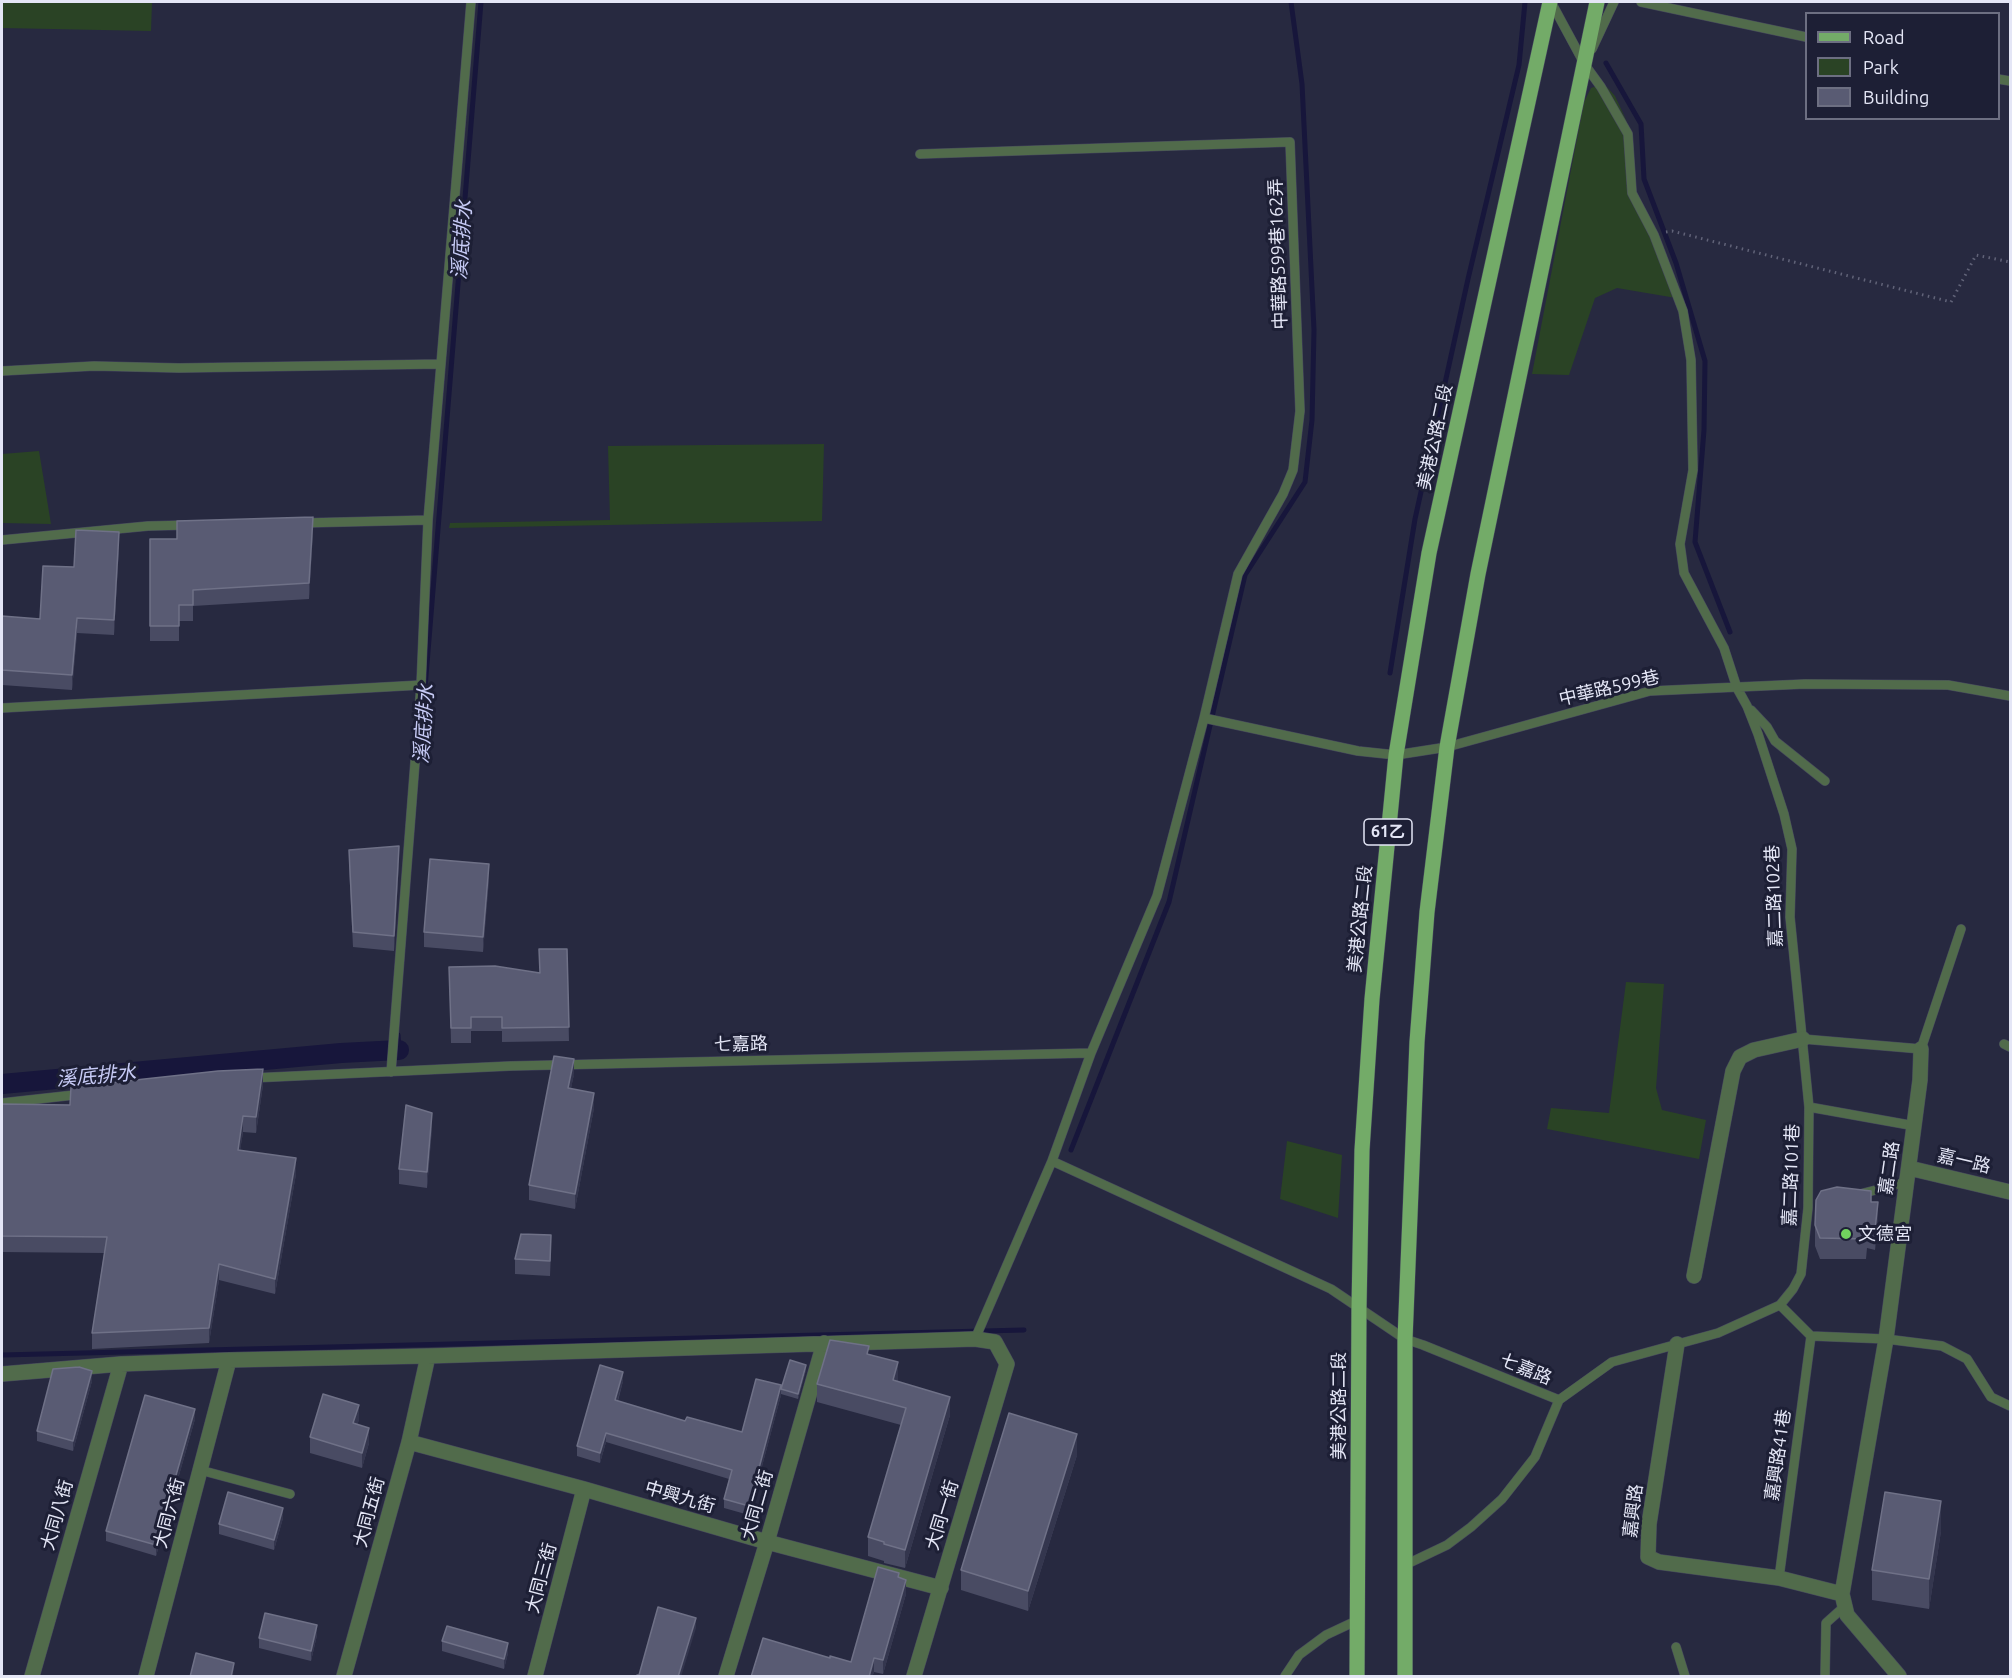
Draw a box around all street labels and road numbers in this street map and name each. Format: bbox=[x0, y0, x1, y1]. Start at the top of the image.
street label: 中華路599巷162弄 bbox=[1265, 178, 1291, 330]
street label: 美港公路二段 bbox=[1413, 382, 1457, 492]
street label: 中華路599巷 bbox=[1557, 666, 1661, 710]
road number: 61乙 bbox=[1364, 819, 1412, 845]
street label: 嘉二路102巷 bbox=[1761, 844, 1787, 948]
street label: 美港公路二段 bbox=[1344, 864, 1376, 974]
street label: 七嘉路 bbox=[714, 1033, 768, 1055]
street label: 嘉二路101巷 bbox=[1778, 1123, 1804, 1227]
street label: 嘉二路 bbox=[1875, 1140, 1903, 1196]
street label: 嘉一路 bbox=[1935, 1144, 1993, 1178]
street label: 七嘉路 bbox=[1497, 1349, 1555, 1389]
street label: 美港公路二段 bbox=[1328, 1352, 1350, 1460]
street label: 嘉興路41巷 bbox=[1761, 1408, 1795, 1502]
street label: 大同二街 bbox=[737, 1467, 777, 1543]
street label: 大同五街 bbox=[349, 1474, 389, 1550]
street label: 大同六街 bbox=[149, 1475, 189, 1551]
street label: 大同八街 bbox=[37, 1477, 77, 1553]
street label: 中興九街 bbox=[642, 1477, 718, 1517]
street label: 大同一街 bbox=[921, 1477, 963, 1553]
street label: 嘉興路 bbox=[1619, 1483, 1647, 1539]
street label: 大同三街 bbox=[521, 1540, 561, 1616]

